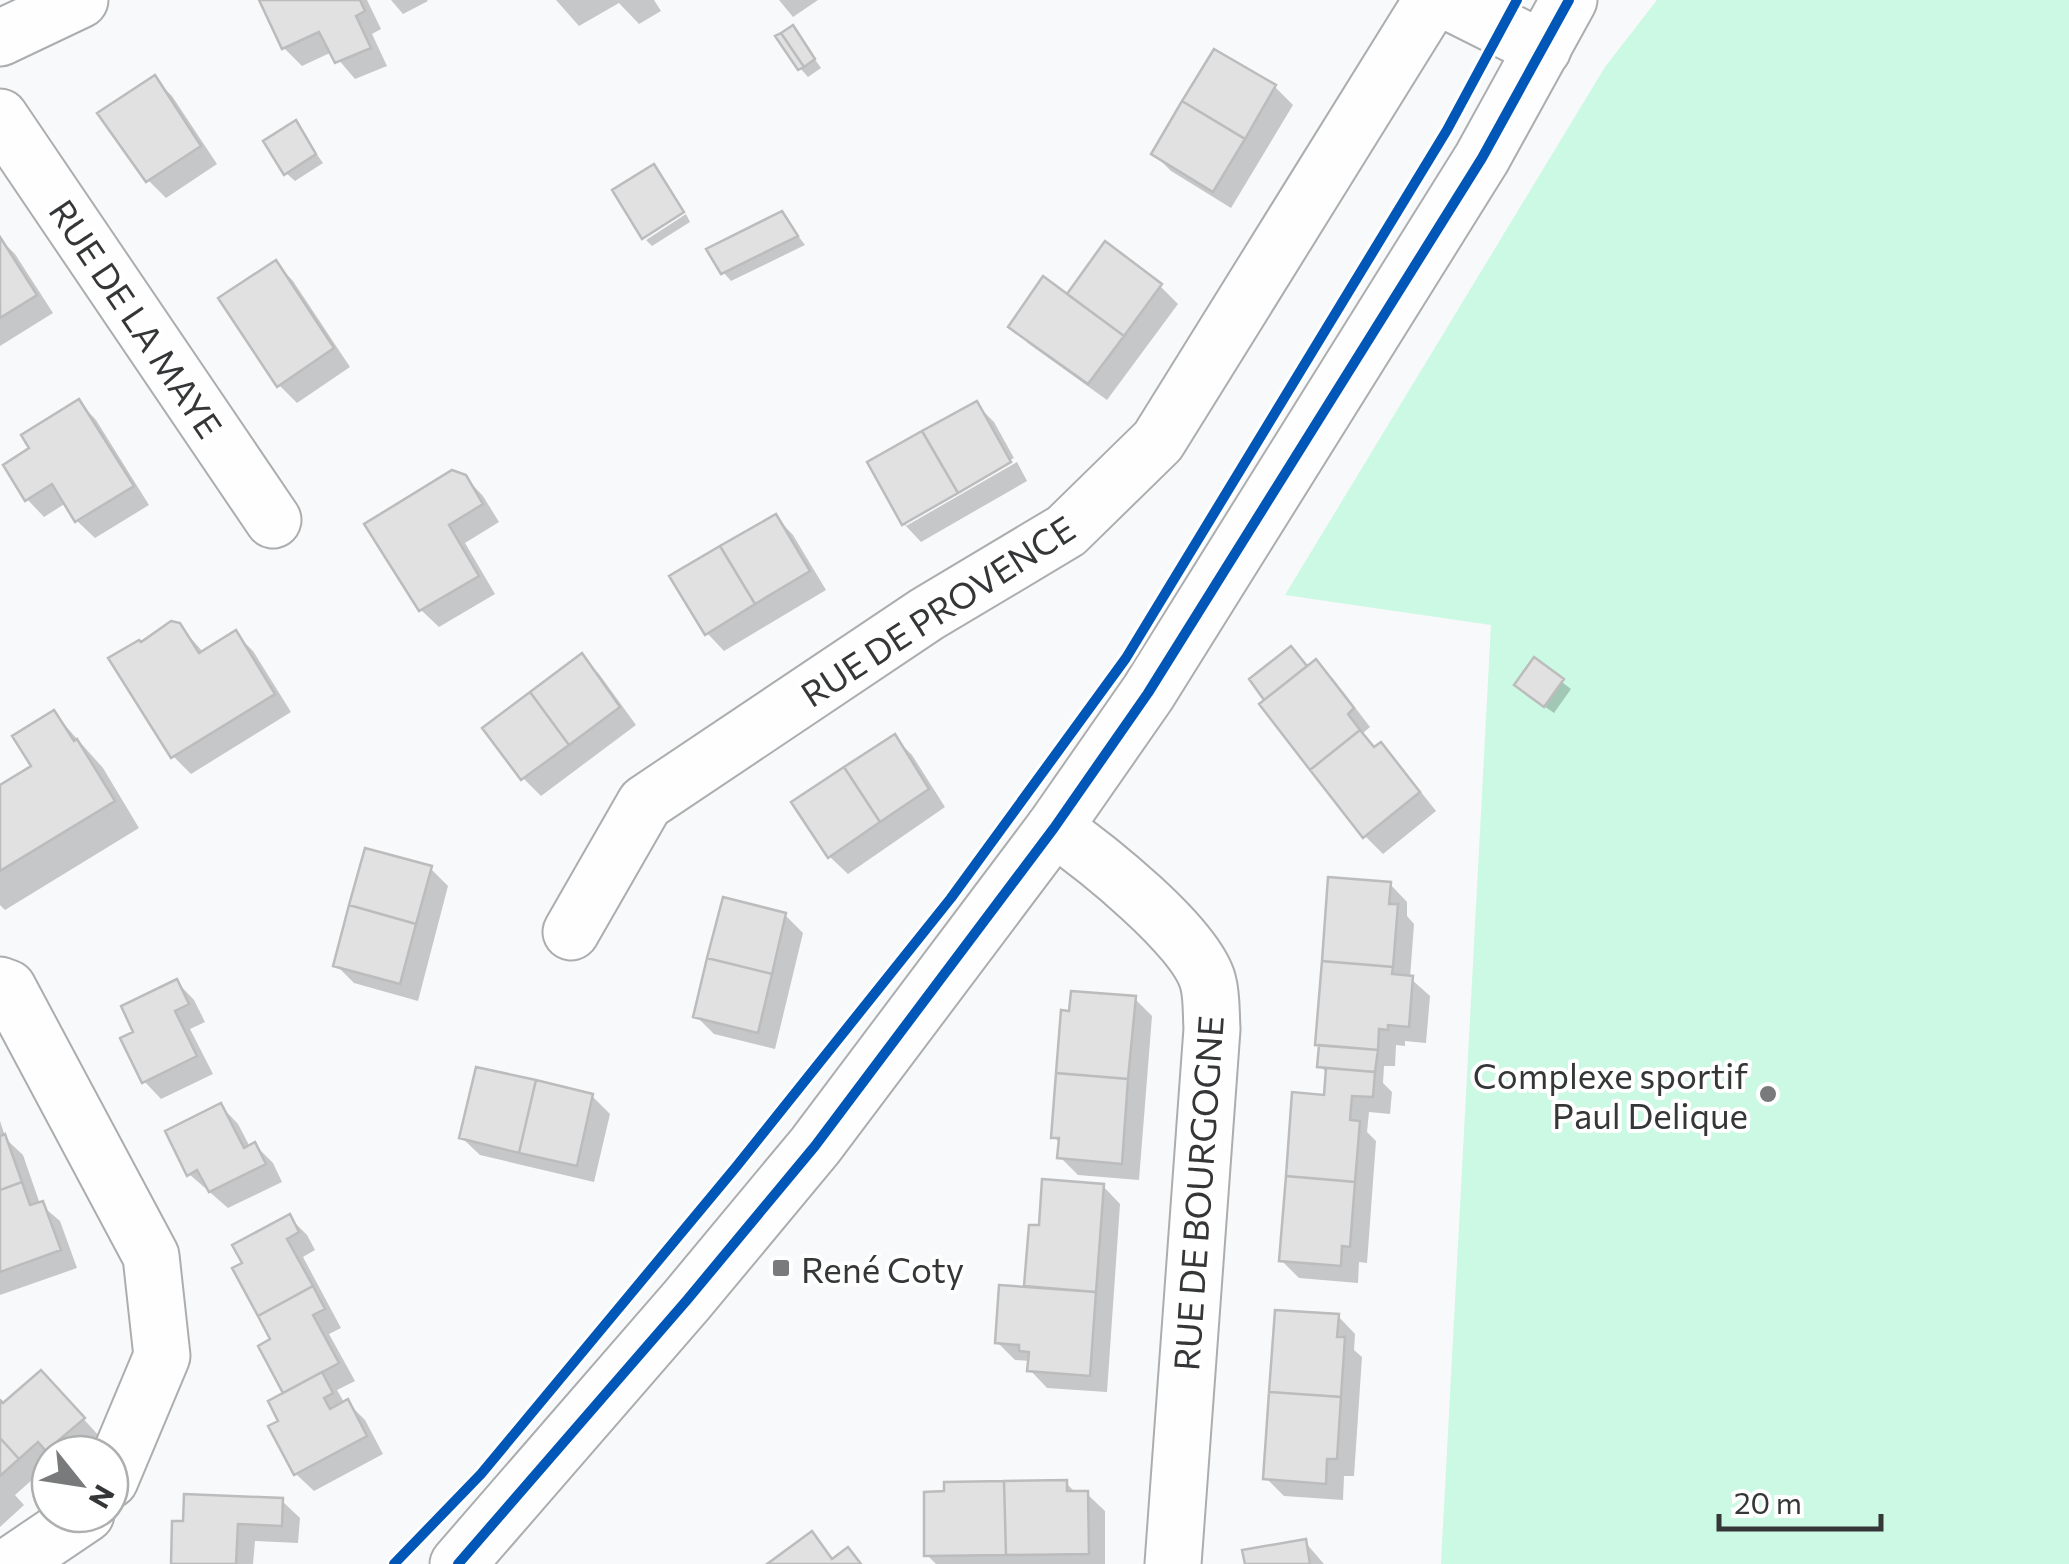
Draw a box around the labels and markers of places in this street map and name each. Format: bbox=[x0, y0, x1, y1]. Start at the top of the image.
place label: Complexe sportif Paul Delique bbox=[1473, 1053, 1748, 1136]
marker: Complexe sportif Paul Delique bbox=[1757, 1083, 1779, 1105]
place label: René Coty bbox=[801, 1247, 964, 1290]
marker: René Coty bbox=[770, 1257, 792, 1279]

